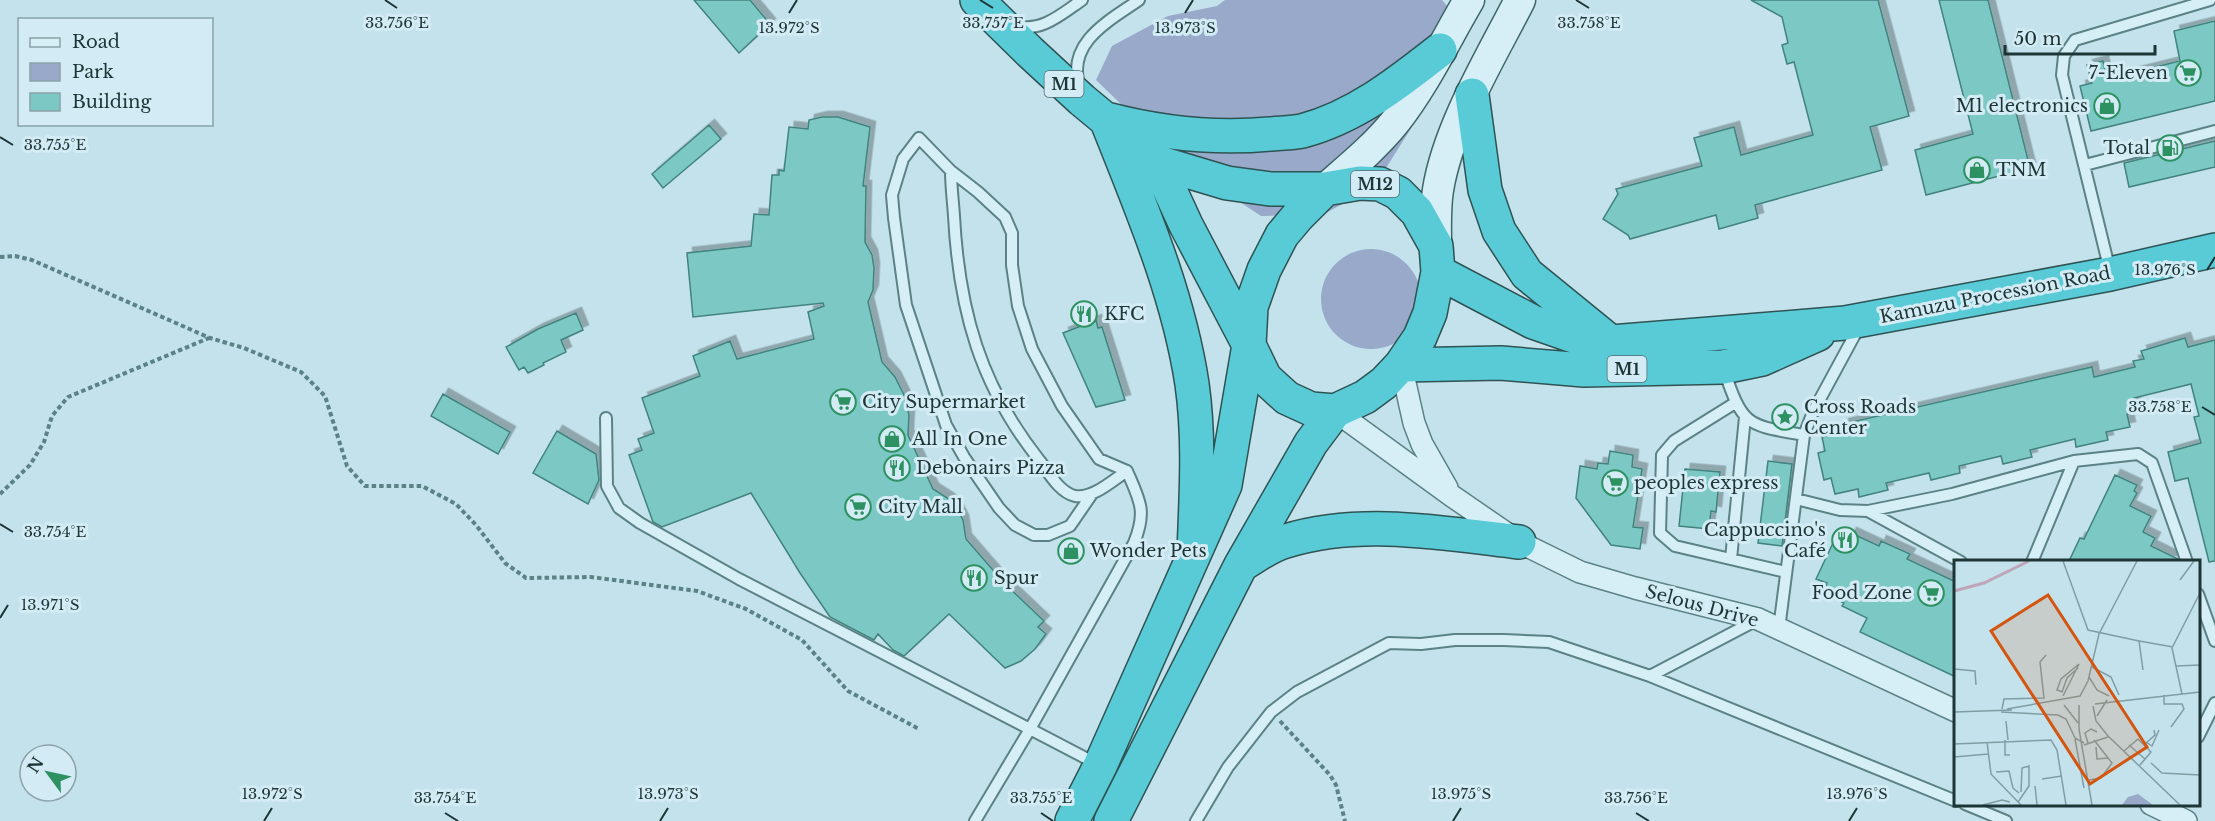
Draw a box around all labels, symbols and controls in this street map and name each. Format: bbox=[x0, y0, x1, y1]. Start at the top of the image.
text: 33.756°E bbox=[365, 13, 429, 32]
text: 33.757°E bbox=[962, 13, 1024, 32]
text: 33.758°E bbox=[1557, 13, 1621, 32]
legend bbox=[18, 18, 213, 126]
text: 13.972°S bbox=[758, 18, 820, 37]
text: 13.973°S bbox=[1154, 18, 1216, 37]
scale bar bbox=[2005, 18, 2155, 56]
text: 50 m bbox=[2014, 28, 2062, 50]
text: Road bbox=[72, 31, 120, 53]
supermarket icon: 7-Eleven bbox=[2173, 58, 2203, 88]
text: Park bbox=[72, 61, 114, 83]
place label: 7-Eleven bbox=[2089, 62, 2168, 84]
road number: M1 bbox=[1044, 71, 1084, 97]
text: Building bbox=[72, 91, 151, 113]
shop icon: M1 electronics bbox=[2092, 91, 2122, 121]
place label: M1 electronics bbox=[1956, 95, 2088, 117]
fuel station icon: Total bbox=[2155, 133, 2185, 163]
text: 33.755°E bbox=[24, 135, 86, 154]
place label: Total bbox=[2103, 137, 2150, 159]
shop icon: TNM bbox=[1962, 155, 1992, 185]
place label: TNM bbox=[1996, 159, 2046, 181]
road number: M12 bbox=[1351, 171, 1399, 197]
text: 13.976°S bbox=[2134, 260, 2196, 279]
street label: Kamuzu Procession Road bbox=[1878, 262, 2112, 328]
restaurant icon: KFC bbox=[1069, 299, 1099, 329]
place label: KFC bbox=[1104, 303, 1145, 325]
road number: M1 bbox=[1608, 356, 1646, 382]
supermarket icon: City Supermarket bbox=[828, 387, 858, 417]
place label: City Supermarket bbox=[862, 391, 1026, 413]
place label: Cross Roads Center bbox=[1804, 396, 1916, 439]
text: 33.758°E bbox=[2128, 397, 2192, 416]
place icon: Cross Roads Center bbox=[1770, 402, 1800, 432]
shop icon: All In One bbox=[877, 424, 907, 454]
place label: All In One bbox=[911, 428, 1008, 450]
restaurant icon: Debonairs Pizza bbox=[882, 453, 912, 483]
place label: Debonairs Pizza bbox=[916, 457, 1065, 479]
supermarket icon: peoples express bbox=[1600, 468, 1630, 498]
place label: peoples express bbox=[1634, 472, 1778, 494]
supermarket icon: City Mall bbox=[843, 492, 873, 522]
place label: City Mall bbox=[878, 496, 963, 518]
place label: Cappuccino's Café bbox=[1704, 519, 1826, 562]
text: 33.754°E bbox=[24, 522, 86, 541]
restaurant icon: Cappuccino's Café bbox=[1830, 525, 1860, 555]
shop icon: Wonder Pets bbox=[1056, 536, 1086, 566]
place label: Wonder Pets bbox=[1089, 540, 1207, 562]
inset map bbox=[1954, 560, 2200, 806]
restaurant icon: Spur bbox=[959, 563, 989, 593]
place label: Spur bbox=[994, 567, 1039, 589]
supermarket icon: Food Zone bbox=[1916, 578, 1946, 608]
street label: Selous Drive bbox=[1643, 580, 1761, 632]
place label: Food Zone bbox=[1811, 582, 1912, 604]
text: 13.971°S bbox=[21, 595, 79, 614]
north arrow bbox=[18, 743, 78, 803]
text: N bbox=[23, 753, 48, 777]
text: 13.972°S bbox=[241, 784, 303, 803]
text: 13.973°S bbox=[637, 784, 699, 803]
text: 13.975°S bbox=[1431, 784, 1491, 803]
text: 13.976°S bbox=[1826, 784, 1888, 803]
text: 33.754°E bbox=[414, 788, 476, 807]
text: 33.755°E bbox=[1010, 788, 1072, 807]
text: 33.756°E bbox=[1604, 788, 1668, 807]

